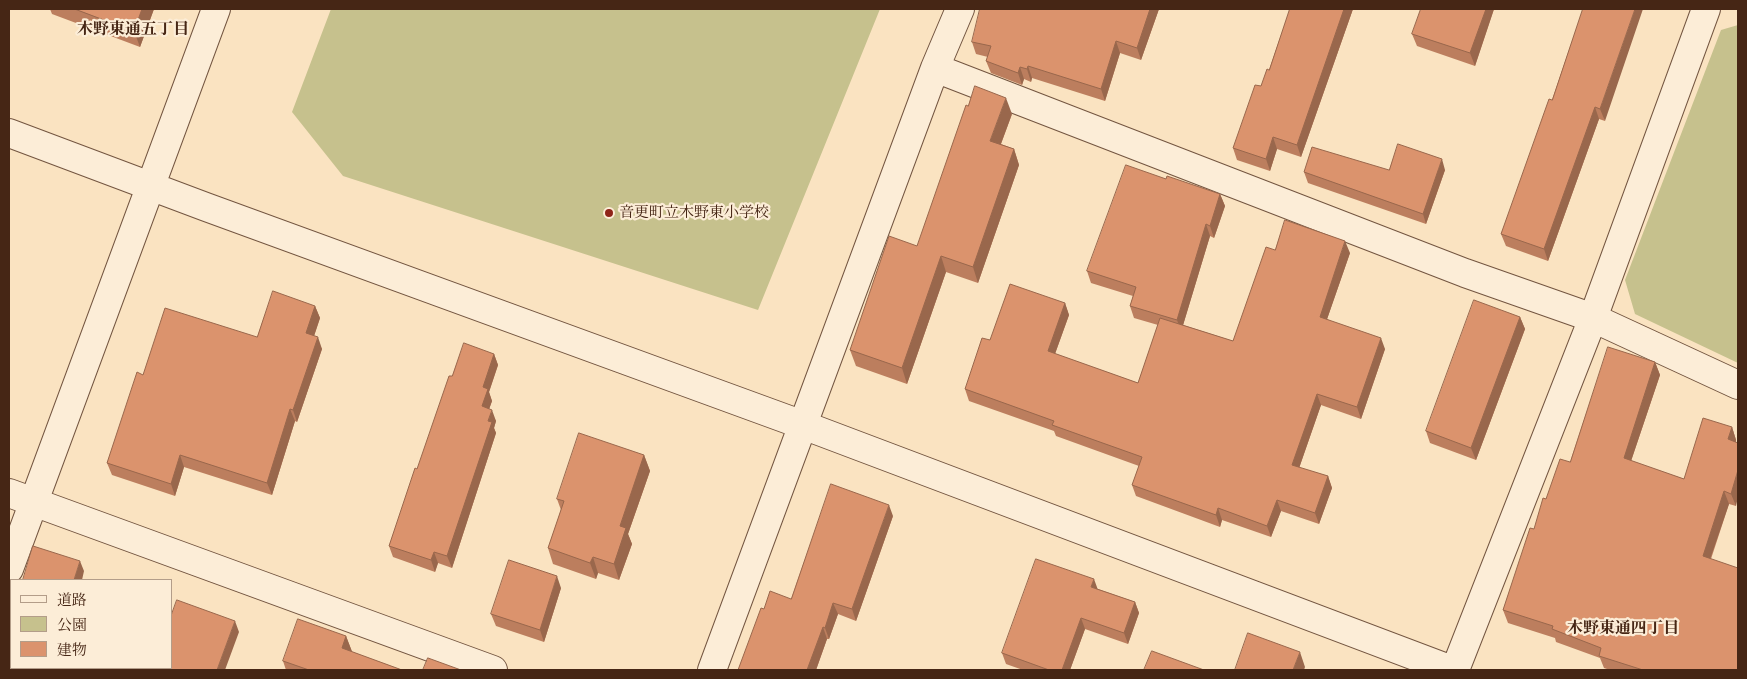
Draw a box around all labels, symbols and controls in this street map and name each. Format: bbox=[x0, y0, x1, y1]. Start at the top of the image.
district label: 木野東通五丁目 bbox=[77, 19, 189, 39]
place label: 音更町立木野東小学校 bbox=[619, 204, 769, 222]
marker: 音更町立木野東小学校 bbox=[603, 207, 615, 219]
legend bbox=[10, 579, 172, 669]
text: 道路 bbox=[57, 590, 87, 609]
text: 公園 bbox=[57, 615, 87, 634]
district label: 木野東通四丁目 bbox=[1567, 618, 1679, 638]
text: 建物 bbox=[57, 640, 87, 659]

